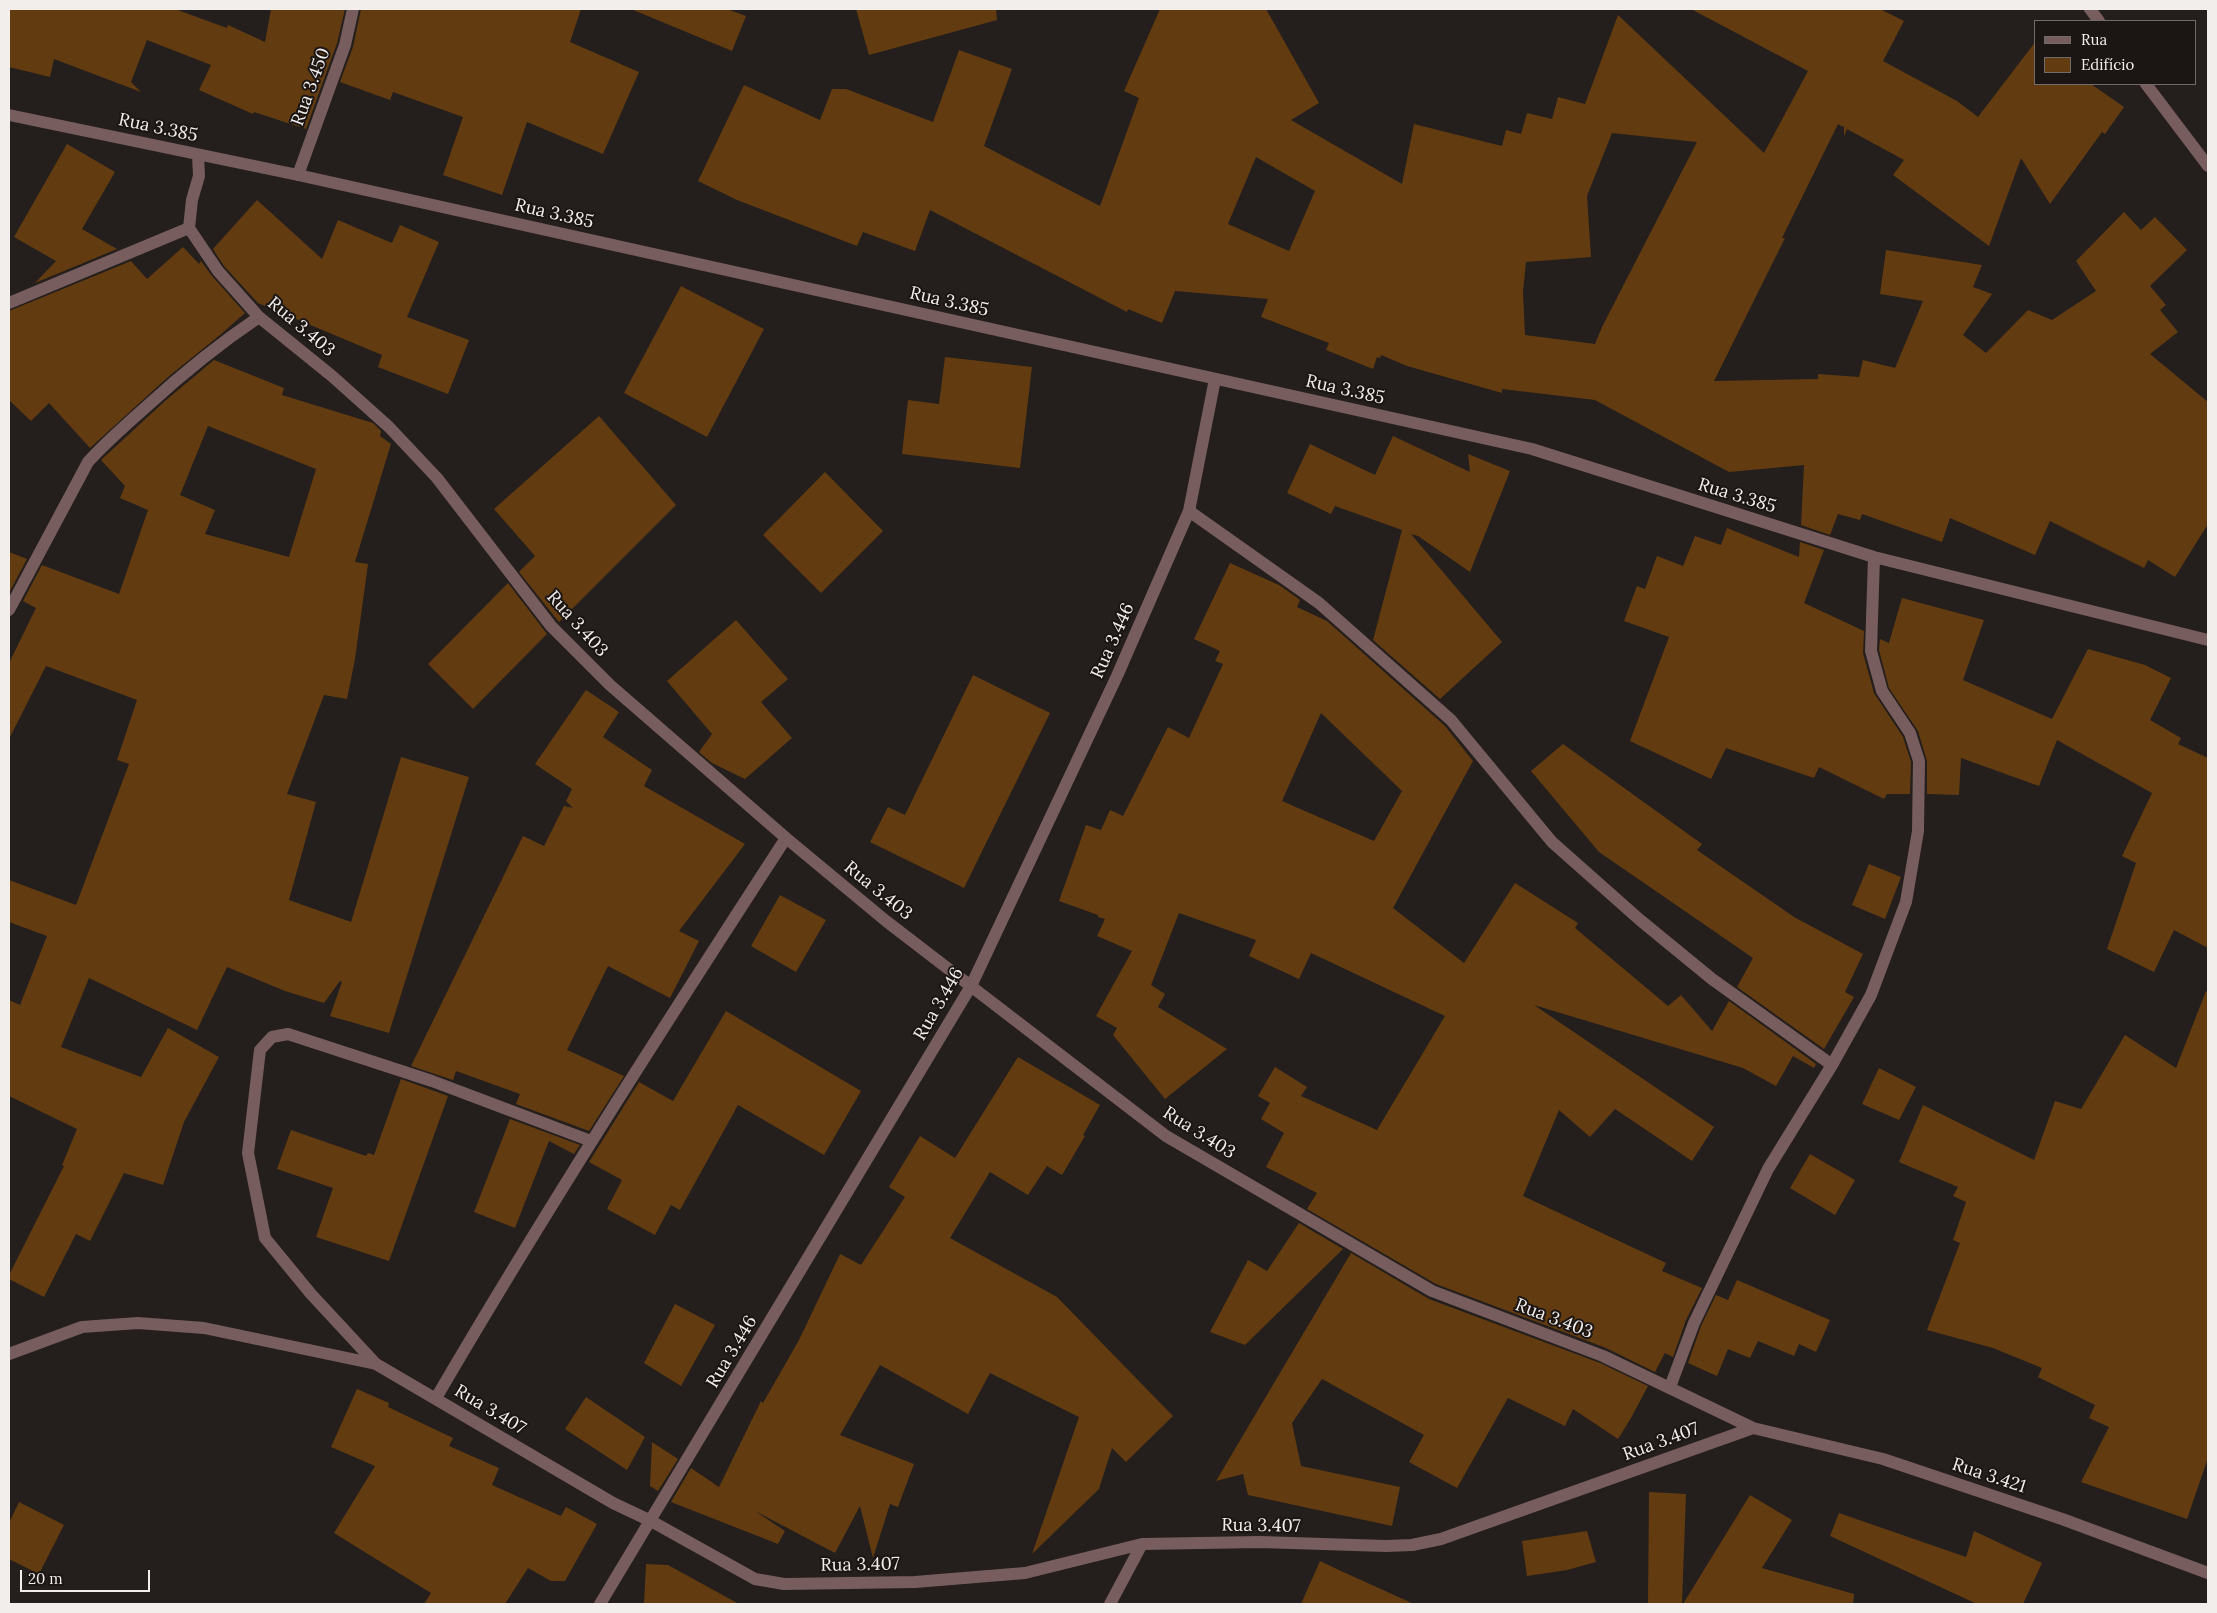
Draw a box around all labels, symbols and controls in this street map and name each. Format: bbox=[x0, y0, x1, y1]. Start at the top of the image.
legend bbox=[2034, 20, 2197, 85]
text: Rua bbox=[2081, 30, 2107, 49]
street label: Rua 3.450 bbox=[287, 45, 335, 129]
text: Edifício bbox=[2081, 55, 2134, 74]
street label: Rua 3.385 bbox=[116, 109, 200, 147]
street label: Rua 3.385 bbox=[512, 194, 596, 234]
street label: Rua 3.385 bbox=[907, 282, 991, 322]
street label: Rua 3.403 bbox=[263, 293, 339, 361]
street label: Rua 3.385 bbox=[1303, 370, 1387, 410]
street label: Rua 3.385 bbox=[1695, 474, 1779, 518]
street label: Rua 3.403 bbox=[542, 586, 612, 662]
street label: Rua 3.446 bbox=[1087, 600, 1139, 682]
street label: Rua 3.403 bbox=[840, 857, 916, 925]
street label: Rua 3.446 bbox=[910, 964, 968, 1044]
street label: Rua 3.403 bbox=[1159, 1102, 1239, 1164]
street label: Rua 3.403 bbox=[1512, 1294, 1596, 1344]
street label: Rua 3.446 bbox=[702, 1312, 762, 1392]
street label: Rua 3.407 bbox=[450, 1380, 530, 1440]
street label: Rua 3.407 bbox=[1620, 1418, 1702, 1466]
street label: Rua 3.421 bbox=[1949, 1454, 2029, 1498]
street label: Rua 3.407 bbox=[1221, 1515, 1301, 1537]
street label: Rua 3.407 bbox=[820, 1554, 900, 1576]
scale bar bbox=[22, 1560, 152, 1592]
text: 20 m bbox=[28, 1569, 63, 1588]

